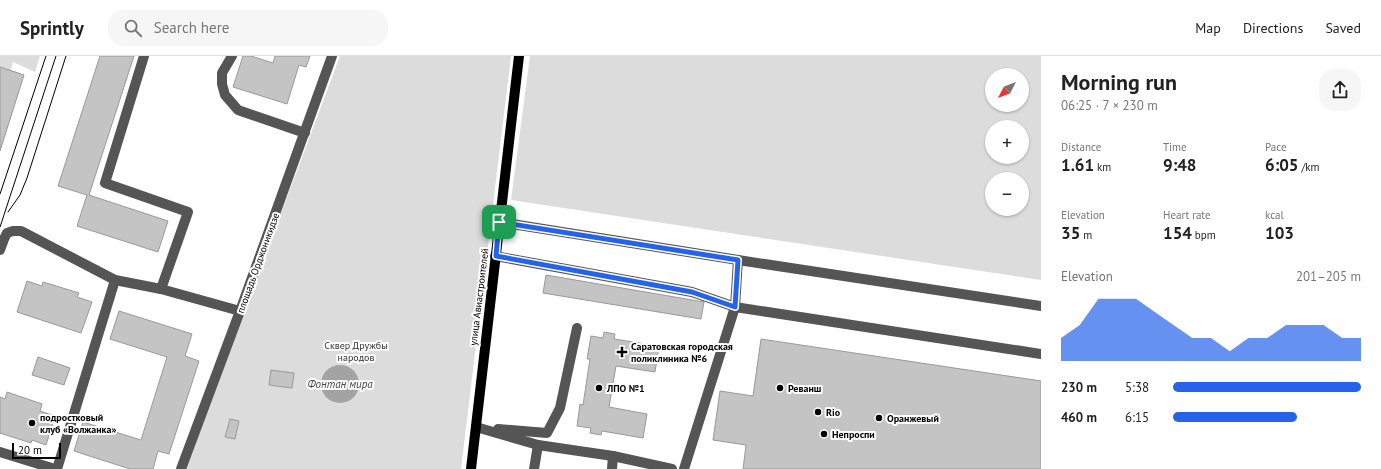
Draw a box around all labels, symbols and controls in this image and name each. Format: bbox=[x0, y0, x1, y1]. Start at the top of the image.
search box bbox=[108, 10, 388, 46]
text: Sprintly bbox=[20, 16, 84, 40]
icon: search bbox=[122, 17, 144, 39]
text: Search here bbox=[154, 18, 229, 37]
text: Map bbox=[1195, 19, 1221, 37]
text: Directions bbox=[1243, 19, 1303, 37]
text: Saved bbox=[1325, 19, 1361, 37]
north arrow bbox=[985, 68, 1029, 112]
map controls bbox=[985, 68, 1029, 216]
text: Morning run bbox=[1061, 68, 1177, 96]
button: share bbox=[1319, 69, 1361, 111]
text: 06:25 · 7 × 230 m bbox=[1061, 97, 1158, 114]
button: + bbox=[985, 120, 1029, 164]
text: Distance bbox=[1061, 140, 1101, 154]
text: Time bbox=[1163, 140, 1187, 154]
text: Pace bbox=[1265, 140, 1287, 154]
text: 1.61 bbox=[1061, 154, 1094, 176]
text: 9:48 bbox=[1163, 154, 1197, 176]
text: 6:05 bbox=[1265, 154, 1299, 176]
text: km bbox=[1094, 160, 1111, 174]
text: /km bbox=[1299, 160, 1320, 174]
button: − bbox=[985, 172, 1029, 216]
pin bbox=[482, 205, 516, 239]
text: Elevation bbox=[1061, 208, 1105, 222]
text: Heart rate bbox=[1163, 208, 1211, 222]
text: kcal bbox=[1265, 208, 1284, 222]
street label: площадь Орджоникидзе bbox=[234, 211, 282, 315]
icon: arrive bbox=[488, 211, 510, 233]
text: 35 bbox=[1061, 222, 1080, 244]
text: 154 bbox=[1163, 222, 1192, 244]
text: 103 bbox=[1265, 222, 1294, 244]
text: m bbox=[1080, 228, 1092, 242]
text: bpm bbox=[1192, 228, 1216, 242]
street label: улица Авиастроителей bbox=[467, 248, 491, 346]
text: Elevation bbox=[1061, 268, 1113, 285]
text: 201–205 m bbox=[1296, 268, 1361, 285]
park label: Сквер Дружбы народов bbox=[324, 339, 388, 364]
place label: Саратовская городская поликлиника №6 bbox=[631, 340, 733, 365]
marker: Саратовская городская поликлиника №6 bbox=[616, 346, 628, 358]
water label: Фонтан мира bbox=[307, 377, 373, 391]
text: 230 m bbox=[1061, 379, 1097, 396]
text: 5:38 bbox=[1125, 379, 1149, 396]
place label: ЛПО №1 bbox=[606, 382, 645, 395]
place label: Реванш bbox=[788, 382, 821, 395]
marker: ЛПО №1 bbox=[594, 383, 604, 393]
marker: Реванш bbox=[775, 383, 785, 393]
place label: Rio bbox=[826, 406, 841, 419]
marker: Rio bbox=[813, 407, 823, 417]
text: 460 m bbox=[1061, 409, 1097, 426]
text: 6:15 bbox=[1125, 409, 1149, 426]
place label: подростковый клуб «Волжанка» bbox=[40, 411, 116, 436]
place label: Оранжевый bbox=[887, 412, 939, 425]
marker: Оранжевый bbox=[874, 413, 884, 423]
marker: подростковый клуб «Волжанка» bbox=[27, 418, 37, 428]
place label: Непроспи bbox=[832, 428, 875, 441]
marker: Непроспи bbox=[819, 429, 829, 439]
scale bar bbox=[12, 441, 61, 460]
text: 20 m bbox=[18, 443, 42, 457]

